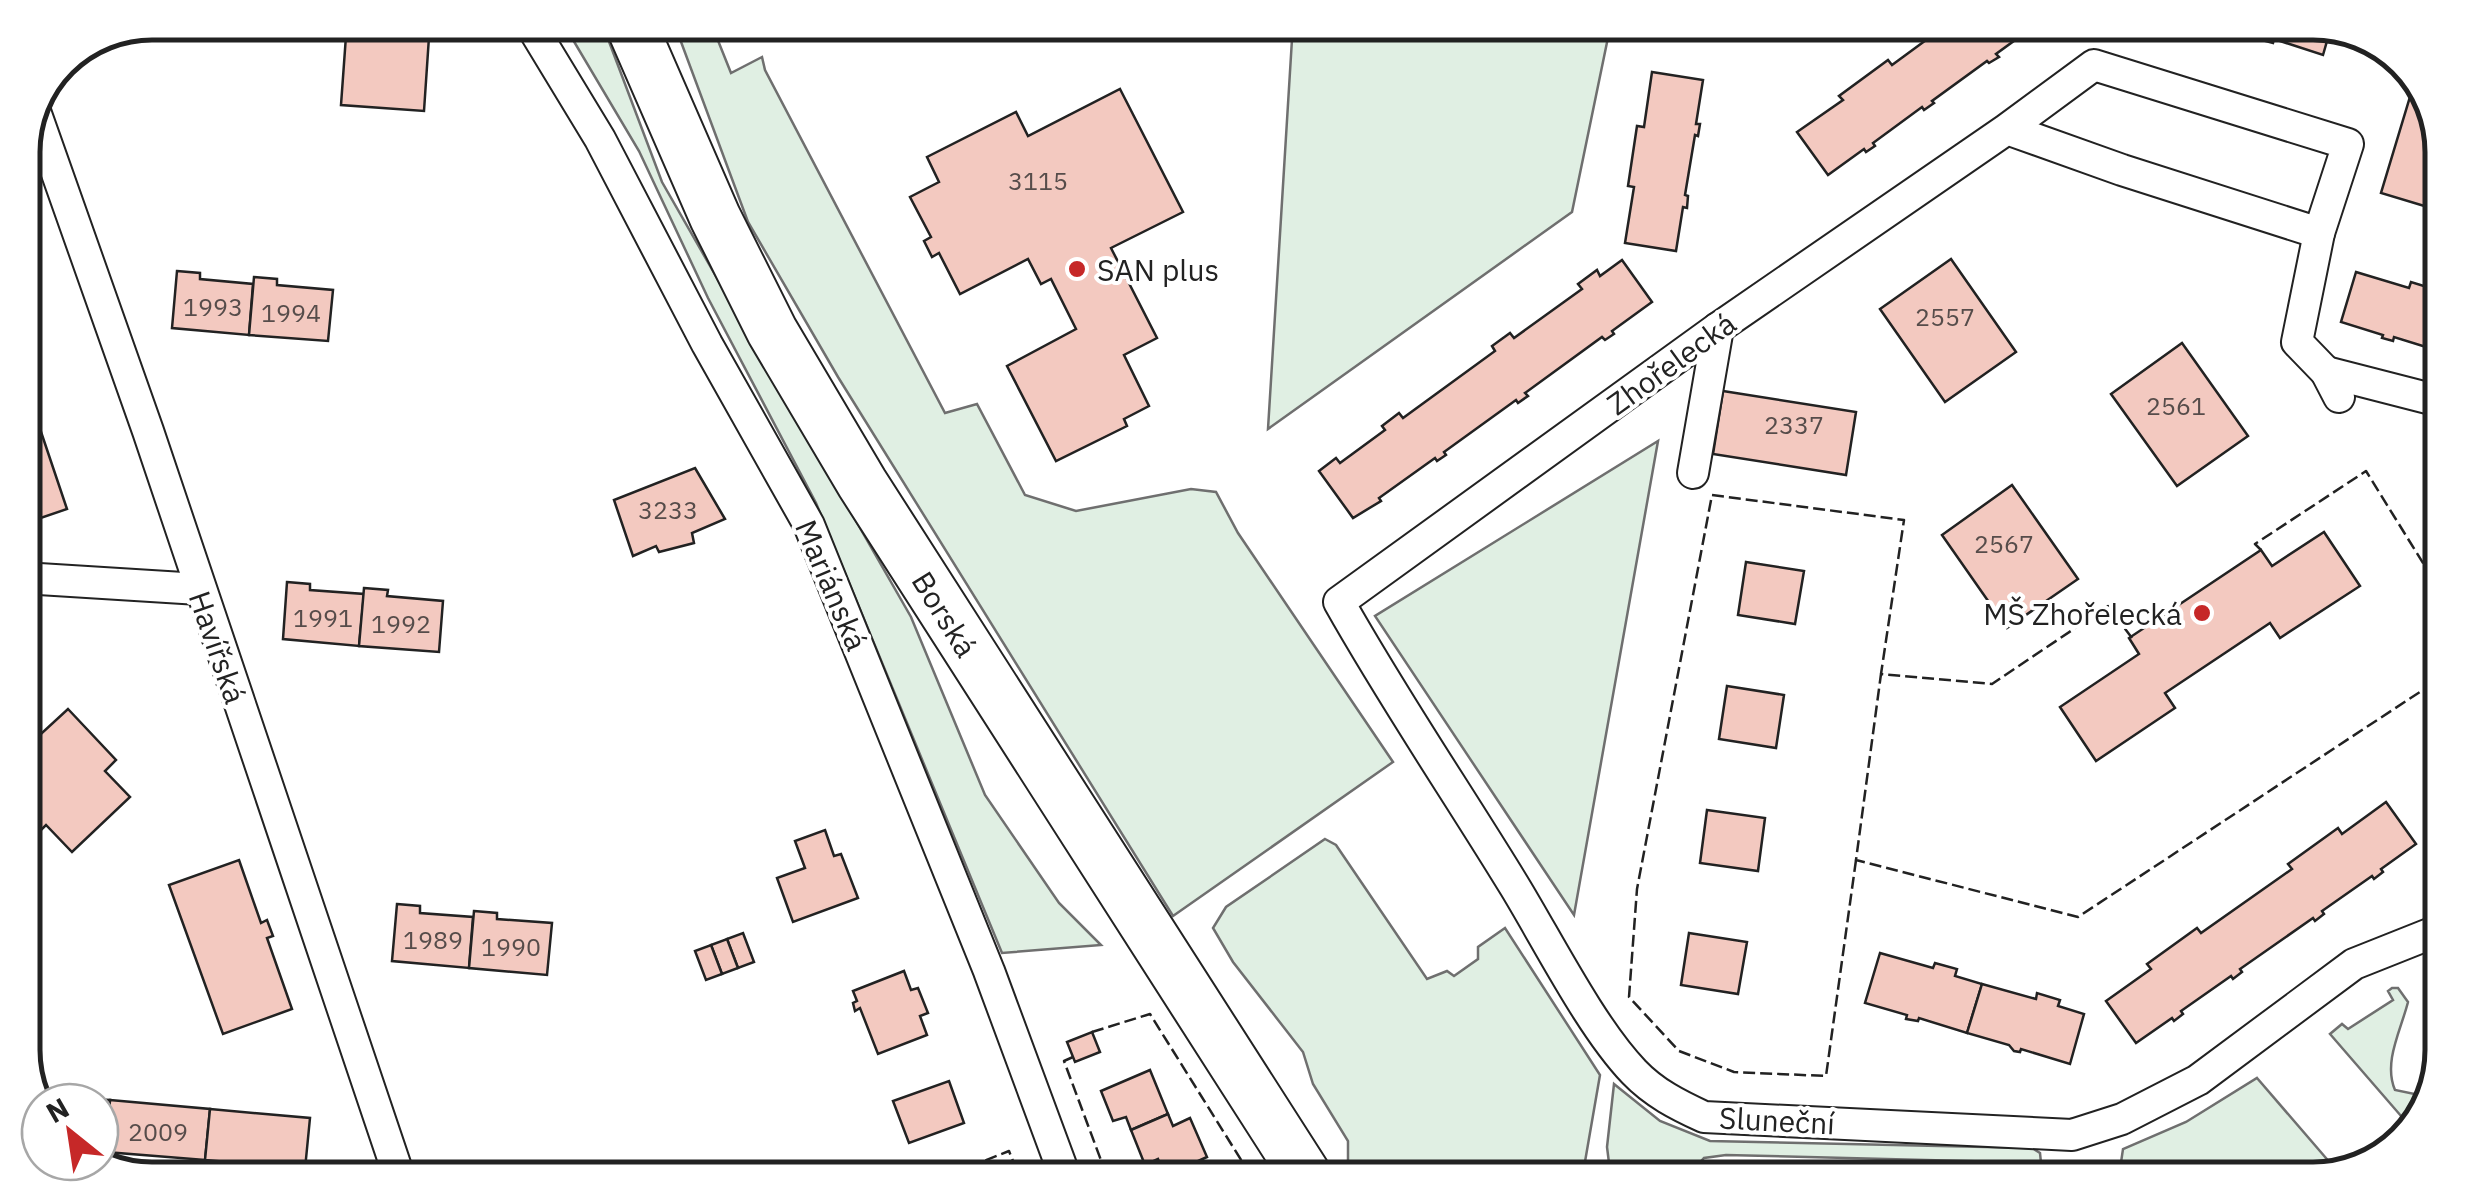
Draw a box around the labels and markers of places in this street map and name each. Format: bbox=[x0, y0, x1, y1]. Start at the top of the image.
place label: SAN plus bbox=[1097, 250, 1219, 289]
marker: SAN plus bbox=[1066, 258, 1088, 280]
place label: MŠ Zhořelecká bbox=[1983, 594, 2182, 633]
marker: MŠ Zhořelecká bbox=[2191, 602, 2213, 624]

